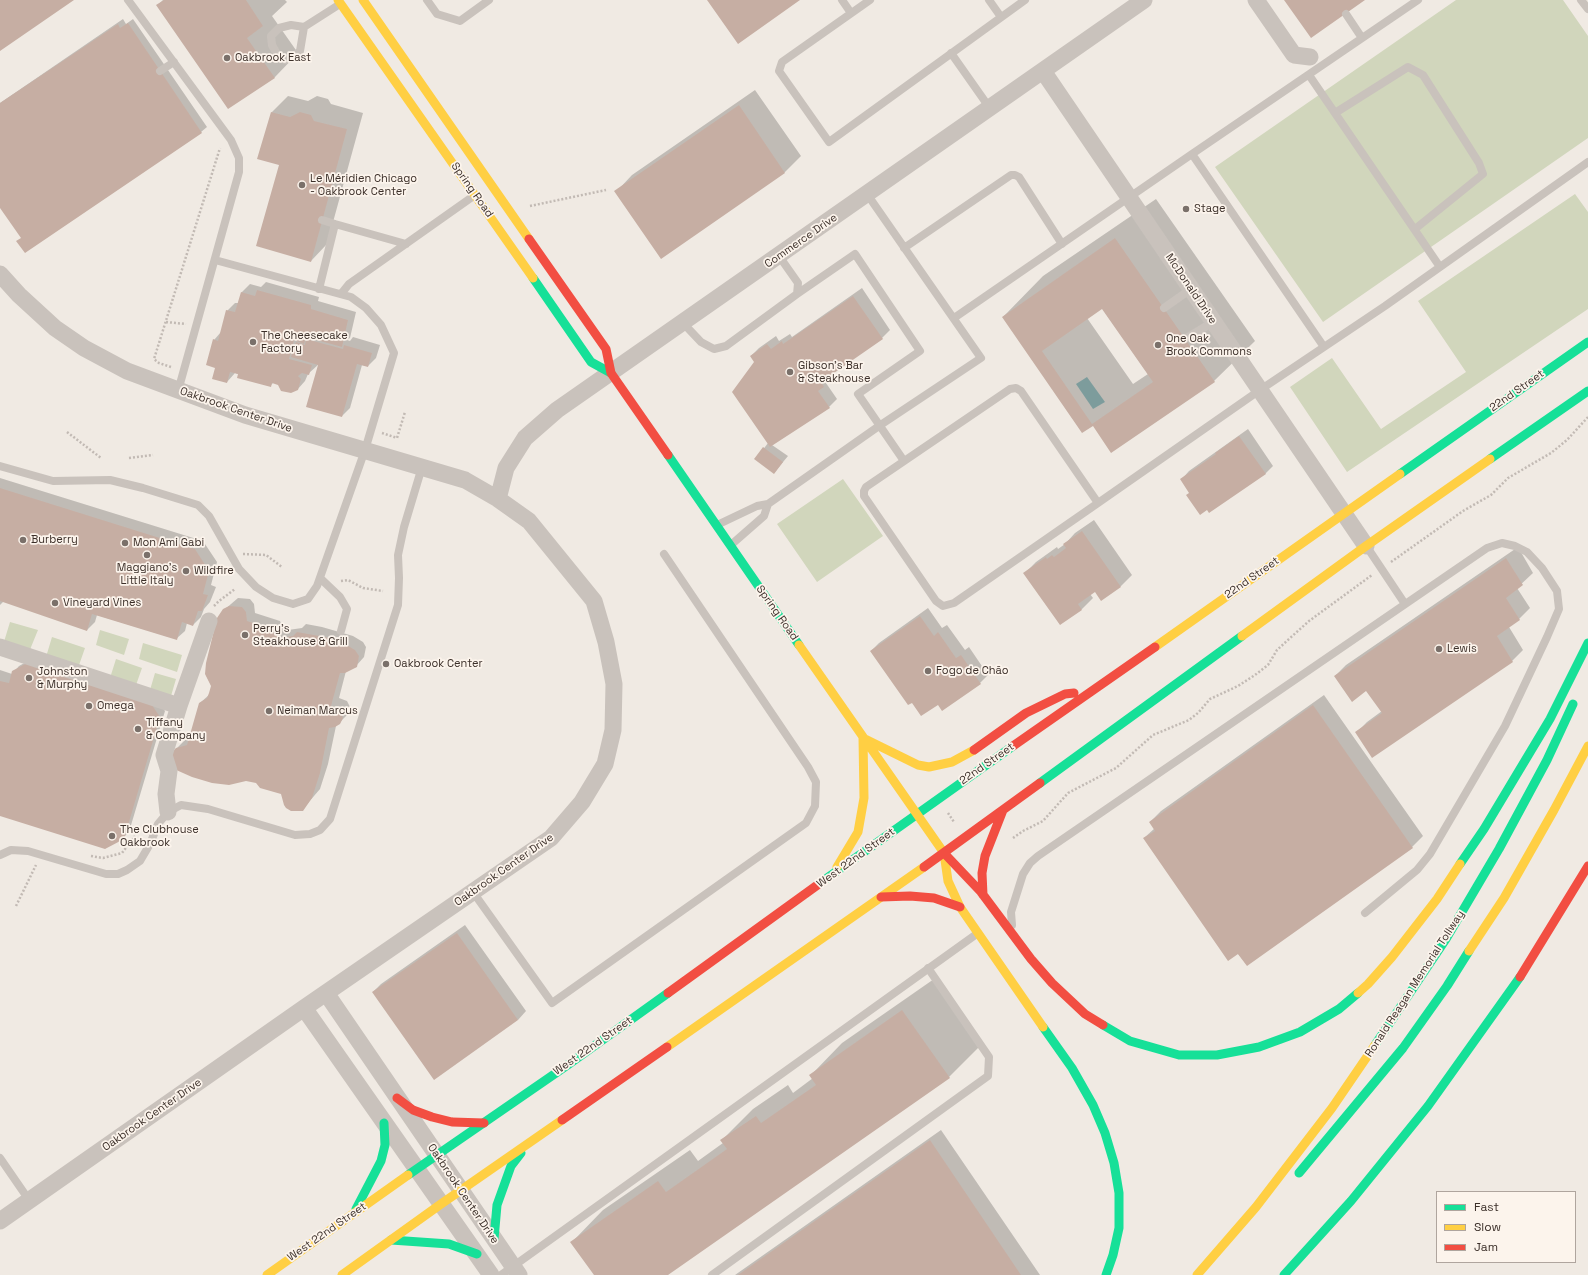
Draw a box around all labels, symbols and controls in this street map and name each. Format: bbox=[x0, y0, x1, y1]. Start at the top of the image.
place label: Oakbrook East bbox=[235, 51, 311, 65]
marker: Oakbrook East bbox=[222, 53, 232, 63]
street label: Spring Road bbox=[448, 160, 496, 220]
place label: Le Méridien Chicago - Oakbrook Center bbox=[310, 172, 417, 198]
marker: Le Méridien Chicago - Oakbrook Center bbox=[297, 180, 307, 190]
place label: Stage bbox=[1194, 202, 1226, 216]
marker: Stage bbox=[1181, 204, 1191, 214]
street label: Commerce Drive bbox=[762, 211, 840, 271]
street label: McDonald Drive bbox=[1163, 251, 1219, 327]
place label: The Cheesecake Factory bbox=[261, 329, 348, 355]
place label: One Oak Brook Commons bbox=[1166, 332, 1252, 358]
marker: The Cheesecake Factory bbox=[248, 337, 258, 347]
marker: One Oak Brook Commons bbox=[1153, 340, 1163, 350]
place label: Gibson's Bar & Steakhouse bbox=[798, 359, 870, 385]
marker: Gibson's Bar & Steakhouse bbox=[785, 367, 795, 377]
street label: 22nd Street bbox=[1487, 367, 1547, 415]
street label: Oakbrook Center Drive bbox=[178, 385, 294, 435]
place label: Burberry bbox=[31, 533, 78, 547]
marker: Burberry bbox=[18, 535, 28, 545]
place label: Mon Ami Gabi bbox=[133, 536, 204, 550]
marker: Mon Ami Gabi bbox=[120, 538, 130, 548]
marker: Maggiano's Little Italy bbox=[142, 550, 152, 560]
street label: 22nd Street bbox=[1222, 554, 1282, 602]
place label: Maggiano's Little Italy bbox=[117, 561, 177, 587]
place label: Wildfire bbox=[194, 564, 234, 578]
marker: Wildfire bbox=[181, 566, 191, 576]
street label: Spring Road bbox=[753, 583, 801, 643]
place label: Vineyard Vines bbox=[63, 596, 141, 610]
marker: Vineyard Vines bbox=[50, 598, 60, 608]
place label: Perry's Steakhouse & Grill bbox=[253, 622, 348, 648]
marker: Perry's Steakhouse & Grill bbox=[240, 630, 250, 640]
place label: Lewis bbox=[1447, 642, 1477, 656]
marker: Lewis bbox=[1434, 644, 1444, 654]
place label: Oakbrook Center bbox=[394, 657, 483, 671]
marker: Oakbrook Center bbox=[381, 659, 391, 669]
place label: Fogo de Chão bbox=[936, 664, 1009, 678]
place label: Johnston & Murphy bbox=[37, 665, 88, 691]
marker: Fogo de Chão bbox=[923, 666, 933, 676]
marker: Johnston & Murphy bbox=[24, 673, 34, 683]
place label: Omega bbox=[97, 699, 134, 713]
marker: Omega bbox=[84, 701, 94, 711]
place label: Neiman Marcus bbox=[277, 704, 358, 718]
marker: Neiman Marcus bbox=[264, 706, 274, 716]
place label: Tiffany & Company bbox=[146, 716, 206, 742]
marker: Tiffany & Company bbox=[133, 724, 143, 734]
street label: 22nd Street bbox=[957, 740, 1017, 788]
place label: The Clubhouse Oakbrook bbox=[120, 823, 199, 849]
street label: West 22nd Street bbox=[814, 825, 898, 891]
marker: The Clubhouse Oakbrook bbox=[107, 831, 117, 841]
street label: Oakbrook Center Drive bbox=[452, 831, 556, 909]
street label: Ronald Reagan Memorial Tollway bbox=[1363, 908, 1467, 1060]
street label: West 22nd Street bbox=[551, 1014, 635, 1078]
street label: Oakbrook Center Drive bbox=[100, 1076, 204, 1154]
street label: Oakbrook Center Drive bbox=[425, 1141, 501, 1247]
legend bbox=[1436, 1191, 1576, 1263]
text: Fast bbox=[1474, 1199, 1499, 1215]
street label: West 22nd Street bbox=[285, 1200, 369, 1264]
text: Slow bbox=[1474, 1219, 1501, 1235]
text: Jam bbox=[1474, 1239, 1498, 1255]

